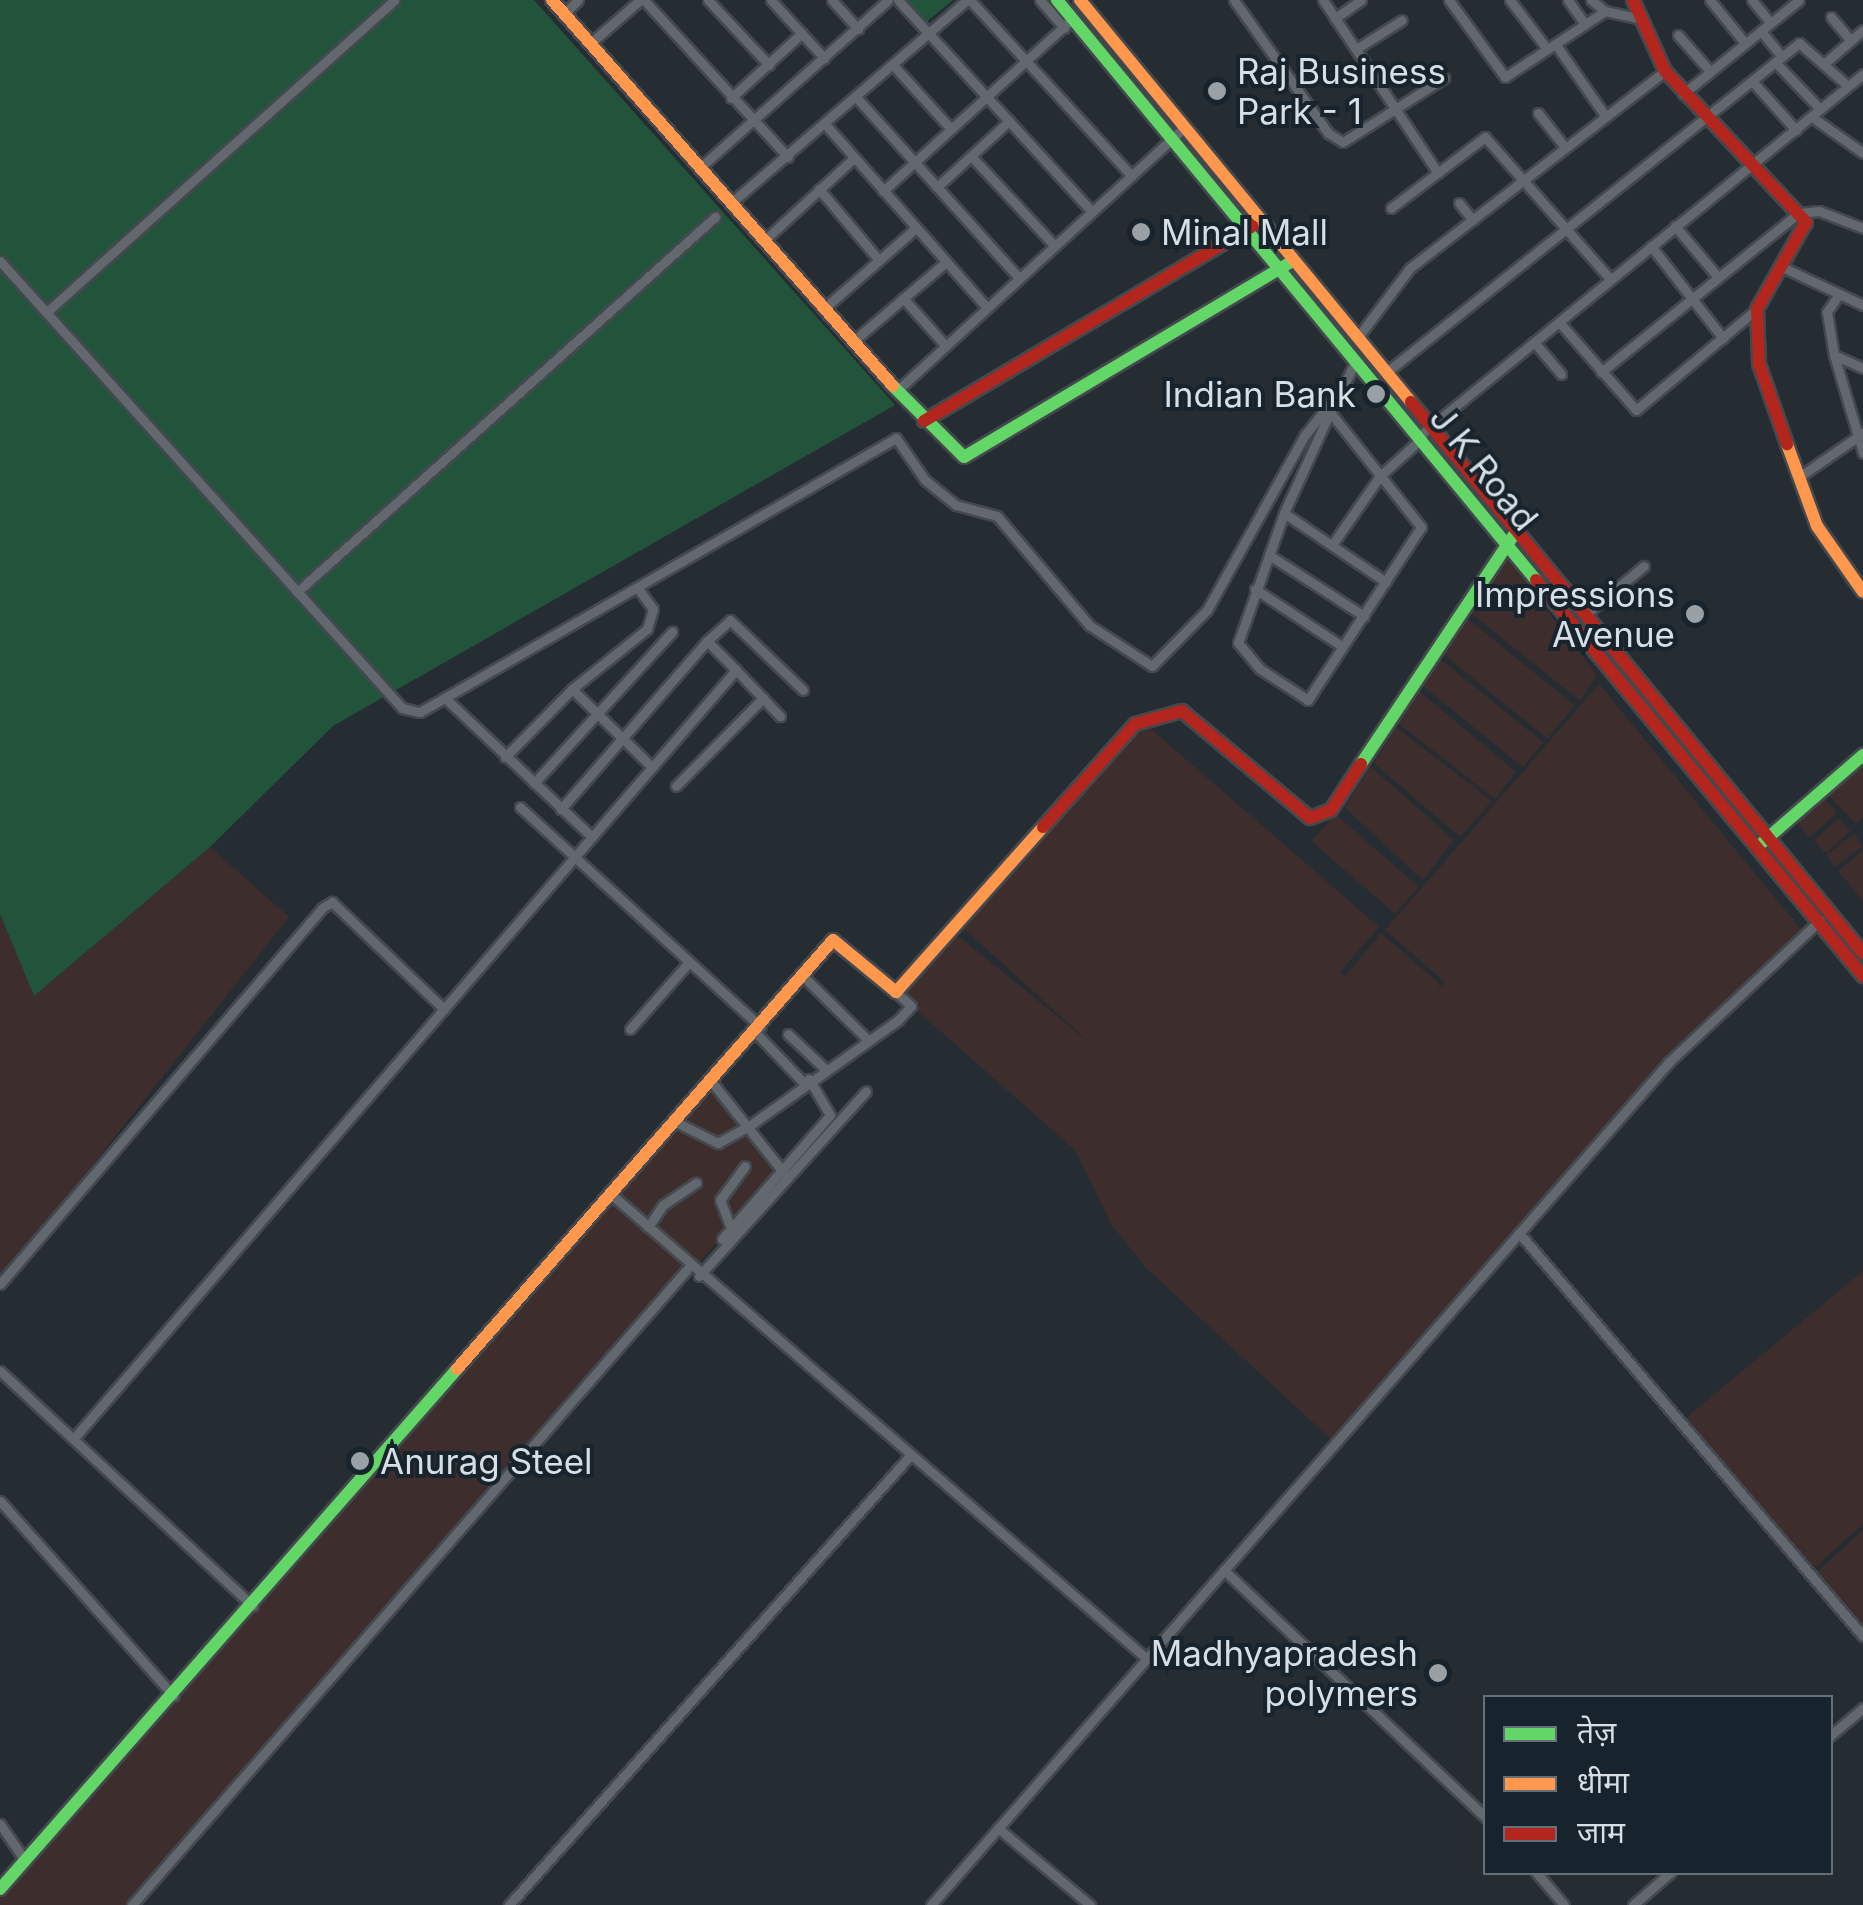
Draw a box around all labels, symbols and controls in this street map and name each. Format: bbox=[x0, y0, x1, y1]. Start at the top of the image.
place label: Raj Business Park - 1 bbox=[1237, 50, 1446, 132]
marker: Raj Business Park - 1 bbox=[1206, 80, 1228, 102]
place label: Minal Mall bbox=[1161, 211, 1328, 253]
marker: Minal Mall bbox=[1130, 221, 1152, 243]
place label: Indian Bank bbox=[1163, 373, 1356, 415]
marker: Indian Bank bbox=[1365, 383, 1387, 405]
street label: J K Road bbox=[1421, 397, 1547, 539]
place label: Impressions Avenue bbox=[1475, 573, 1675, 655]
marker: Impressions Avenue bbox=[1684, 603, 1706, 625]
place label: Anurag Steel bbox=[380, 1440, 593, 1482]
marker: Anurag Steel bbox=[349, 1450, 371, 1472]
place label: Madhyapradesh polymers bbox=[1151, 1632, 1418, 1714]
marker: Madhyapradesh polymers bbox=[1427, 1662, 1449, 1684]
legend bbox=[1483, 1695, 1833, 1875]
text: तेज़ bbox=[1577, 1714, 1616, 1750]
text: धीमा bbox=[1577, 1764, 1629, 1800]
text: जाम bbox=[1577, 1814, 1625, 1850]

